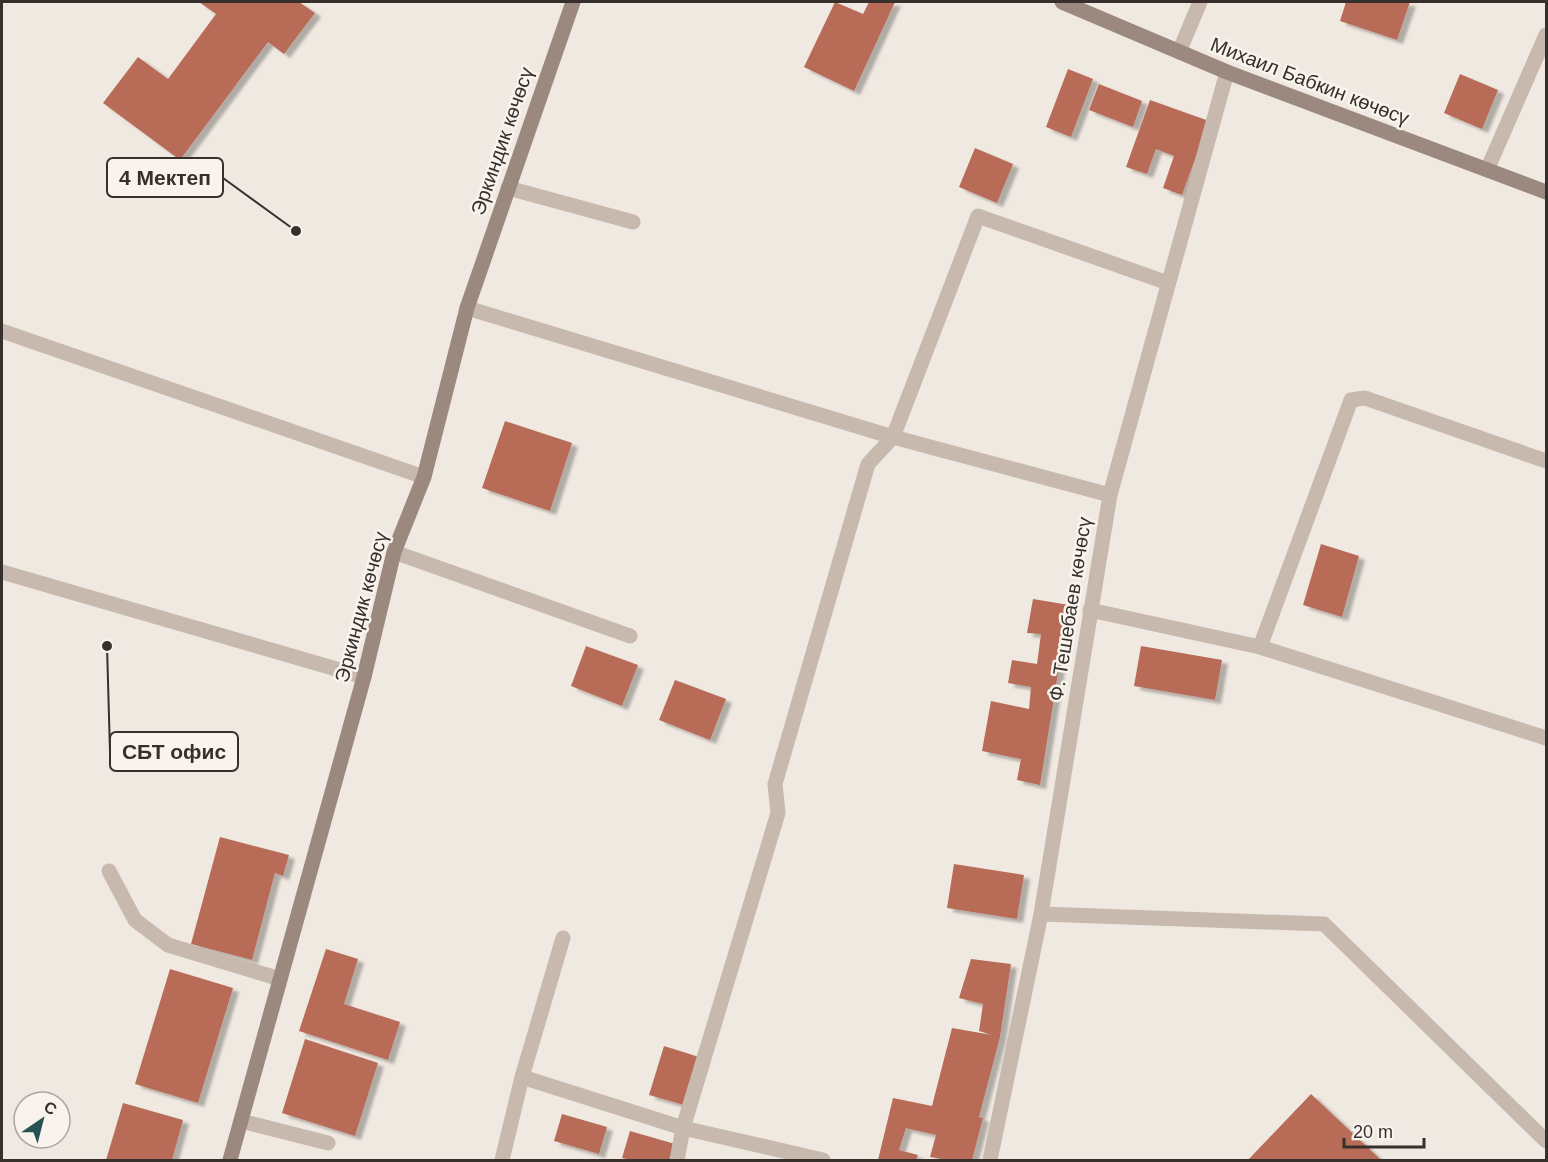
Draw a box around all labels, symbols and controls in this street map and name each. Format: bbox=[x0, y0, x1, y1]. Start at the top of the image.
street label: Михаил Бабкин көчөсү bbox=[1208, 33, 1412, 129]
street label: Эркиндик көчөсү bbox=[466, 64, 538, 218]
callout: 4 Мектеп bbox=[107, 158, 223, 197]
text: 4 Мектеп bbox=[119, 166, 211, 189]
street label: Ф. Тешебаев көчөсү bbox=[1045, 515, 1095, 703]
street label: Эркиндик көчөсү bbox=[330, 529, 392, 685]
callout: СБТ офис bbox=[110, 732, 238, 771]
text: СБТ офис bbox=[122, 740, 226, 763]
north arrow bbox=[12, 1090, 72, 1150]
text: С bbox=[41, 1098, 60, 1119]
scale bar bbox=[1344, 1111, 1424, 1149]
text: 20 m bbox=[1353, 1122, 1393, 1142]

